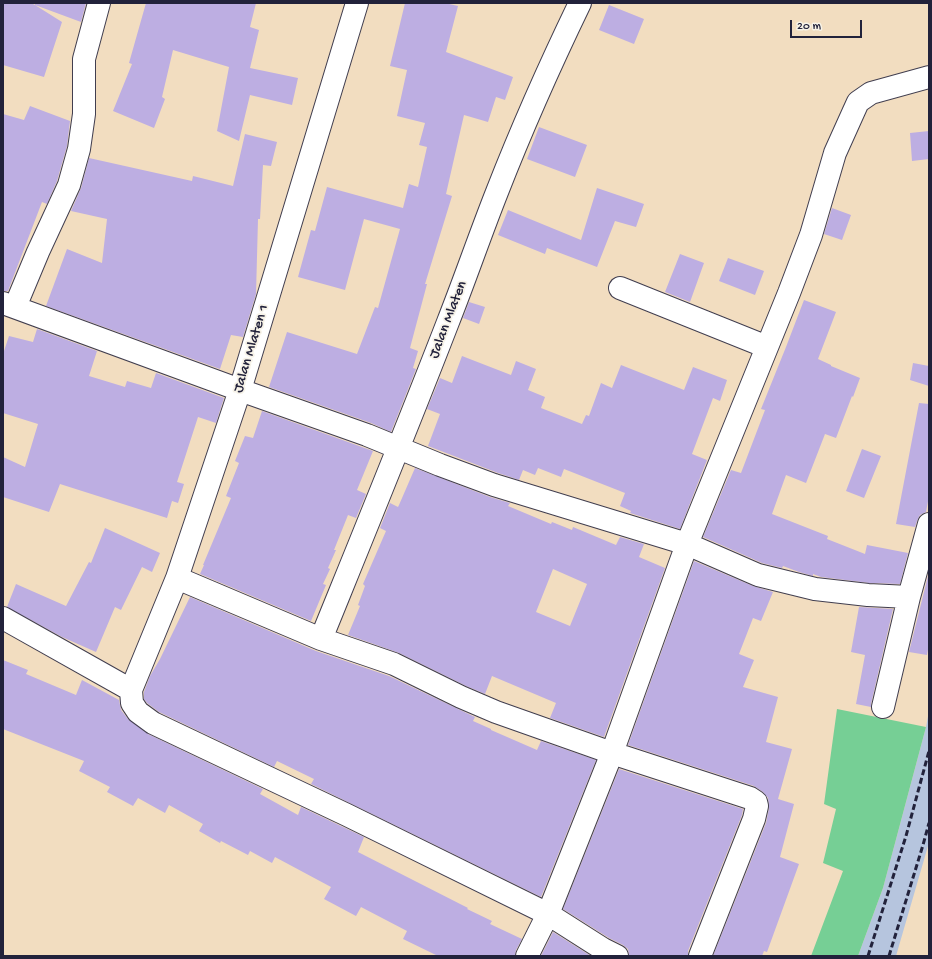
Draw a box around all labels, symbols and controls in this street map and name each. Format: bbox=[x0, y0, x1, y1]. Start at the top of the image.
scale bar bbox=[792, 12, 864, 38]
text: 20 m bbox=[797, 20, 821, 34]
street label: Jalan Mlaten bbox=[426, 279, 472, 361]
street label: Jalan Mlaten 1 bbox=[230, 303, 274, 395]

